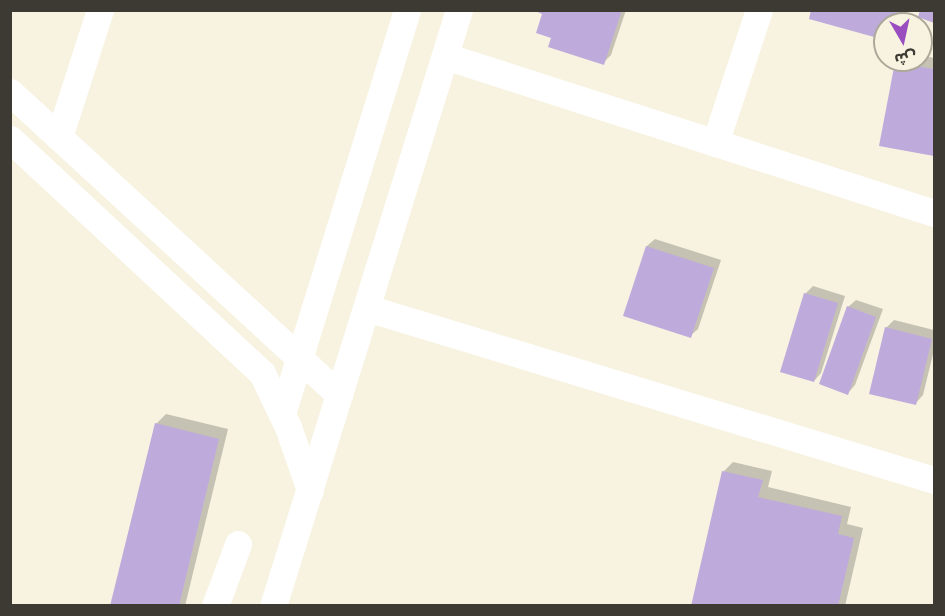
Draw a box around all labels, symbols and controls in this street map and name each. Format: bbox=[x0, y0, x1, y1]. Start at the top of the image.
north arrow bbox=[873, 12, 933, 72]
text: ش bbox=[893, 48, 918, 67]

